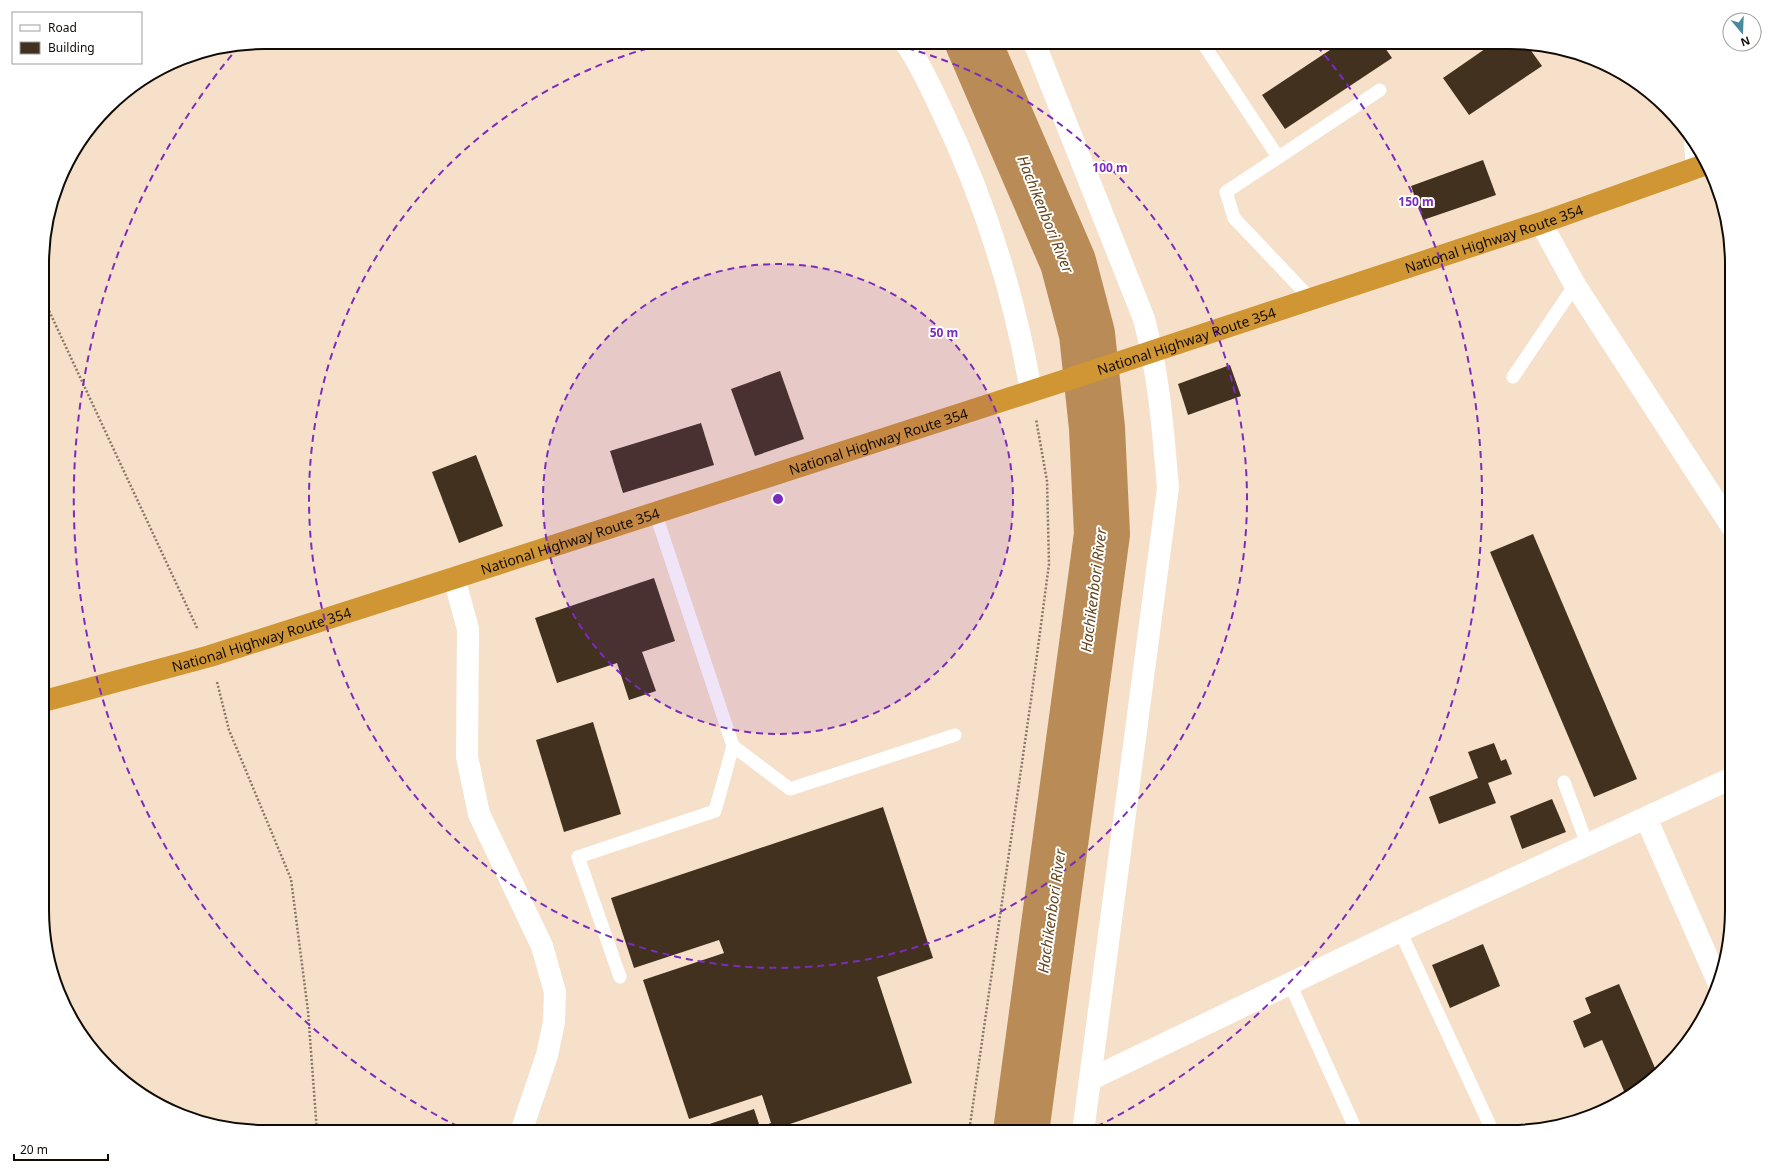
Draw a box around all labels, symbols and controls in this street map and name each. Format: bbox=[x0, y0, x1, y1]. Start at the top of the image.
legend bbox=[12, 12, 142, 64]
north arrow bbox=[1722, 12, 1762, 52]
text: Road bbox=[48, 19, 77, 36]
text: N bbox=[1739, 33, 1752, 50]
text: Building bbox=[48, 39, 95, 56]
water label: Hachikenbori River bbox=[1013, 152, 1079, 277]
text: 100 m bbox=[1092, 159, 1128, 176]
text: 150 m bbox=[1398, 193, 1434, 210]
street label: National Highway Route 354 bbox=[1402, 199, 1585, 277]
street label: National Highway Route 354 bbox=[1095, 302, 1278, 379]
text: 50 m bbox=[930, 324, 958, 341]
street label: National Highway Route 354 bbox=[786, 403, 970, 479]
centre of rings bbox=[771, 492, 785, 506]
street label: National Highway Route 354 bbox=[478, 503, 662, 578]
water label: Hachikenbori River bbox=[1075, 526, 1111, 653]
street label: National Highway Route 354 bbox=[169, 602, 353, 675]
water label: Hachikenbori River bbox=[1032, 847, 1070, 974]
scale bar bbox=[14, 1136, 108, 1162]
text: 20 m bbox=[20, 1141, 48, 1158]

